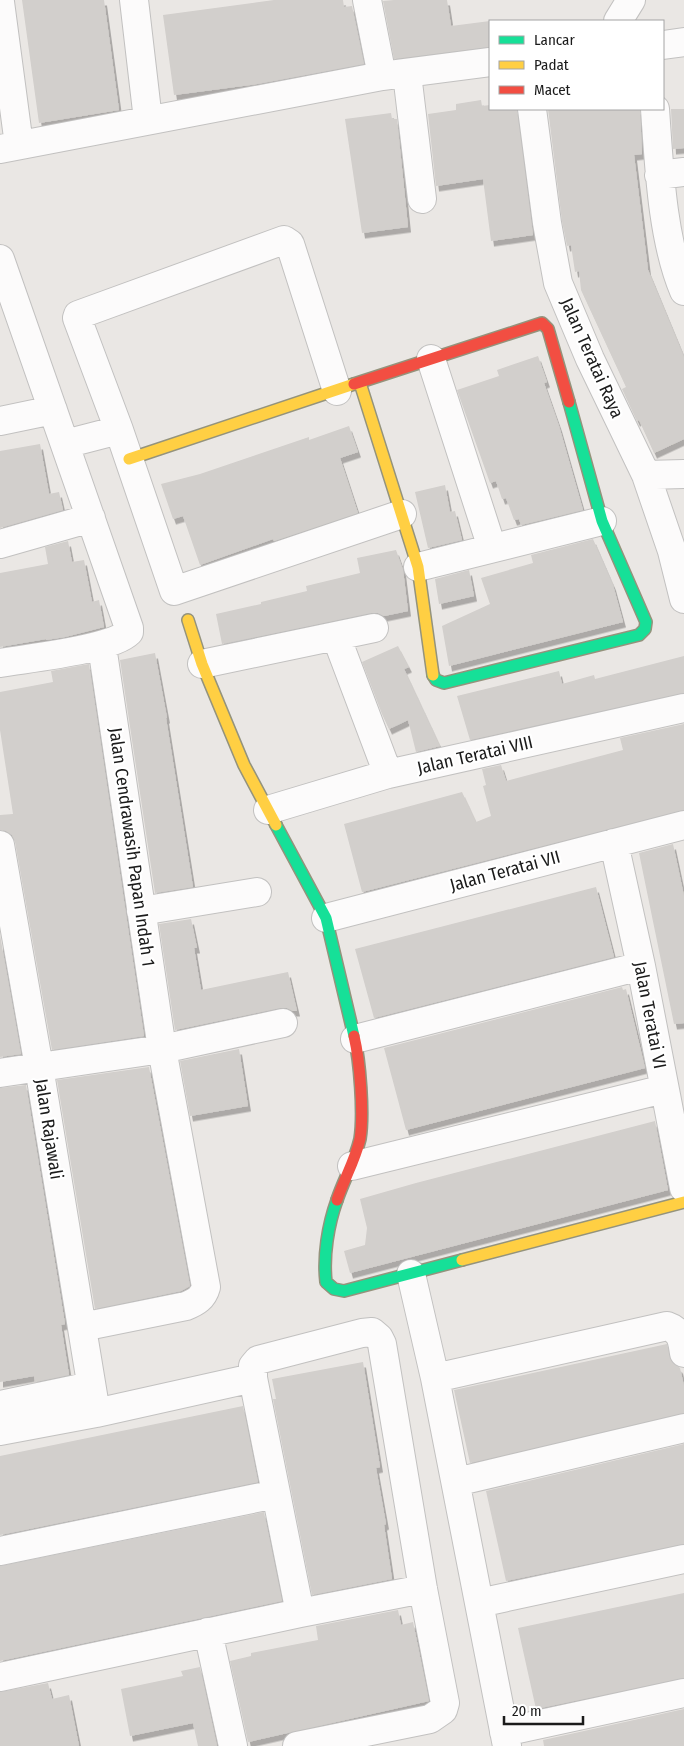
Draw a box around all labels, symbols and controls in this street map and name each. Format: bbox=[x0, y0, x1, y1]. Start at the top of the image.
legend bbox=[489, 20, 664, 110]
text: Lancar bbox=[534, 31, 575, 49]
text: Padat bbox=[534, 56, 569, 74]
text: Macet bbox=[534, 81, 571, 99]
street label: Jalan Teratai Raya bbox=[556, 294, 628, 422]
street label: Jalan Cendrawasih Papan Indah 1 bbox=[104, 726, 160, 968]
street label: Jalan Teratai VIII bbox=[415, 731, 535, 779]
street label: Jalan Teratai VII bbox=[447, 846, 563, 896]
street label: Jalan Teratai VI bbox=[629, 960, 671, 1070]
street label: Jalan Rajawali bbox=[30, 1077, 68, 1181]
scale bar bbox=[504, 1694, 583, 1726]
text: 20 m bbox=[512, 1702, 542, 1720]

